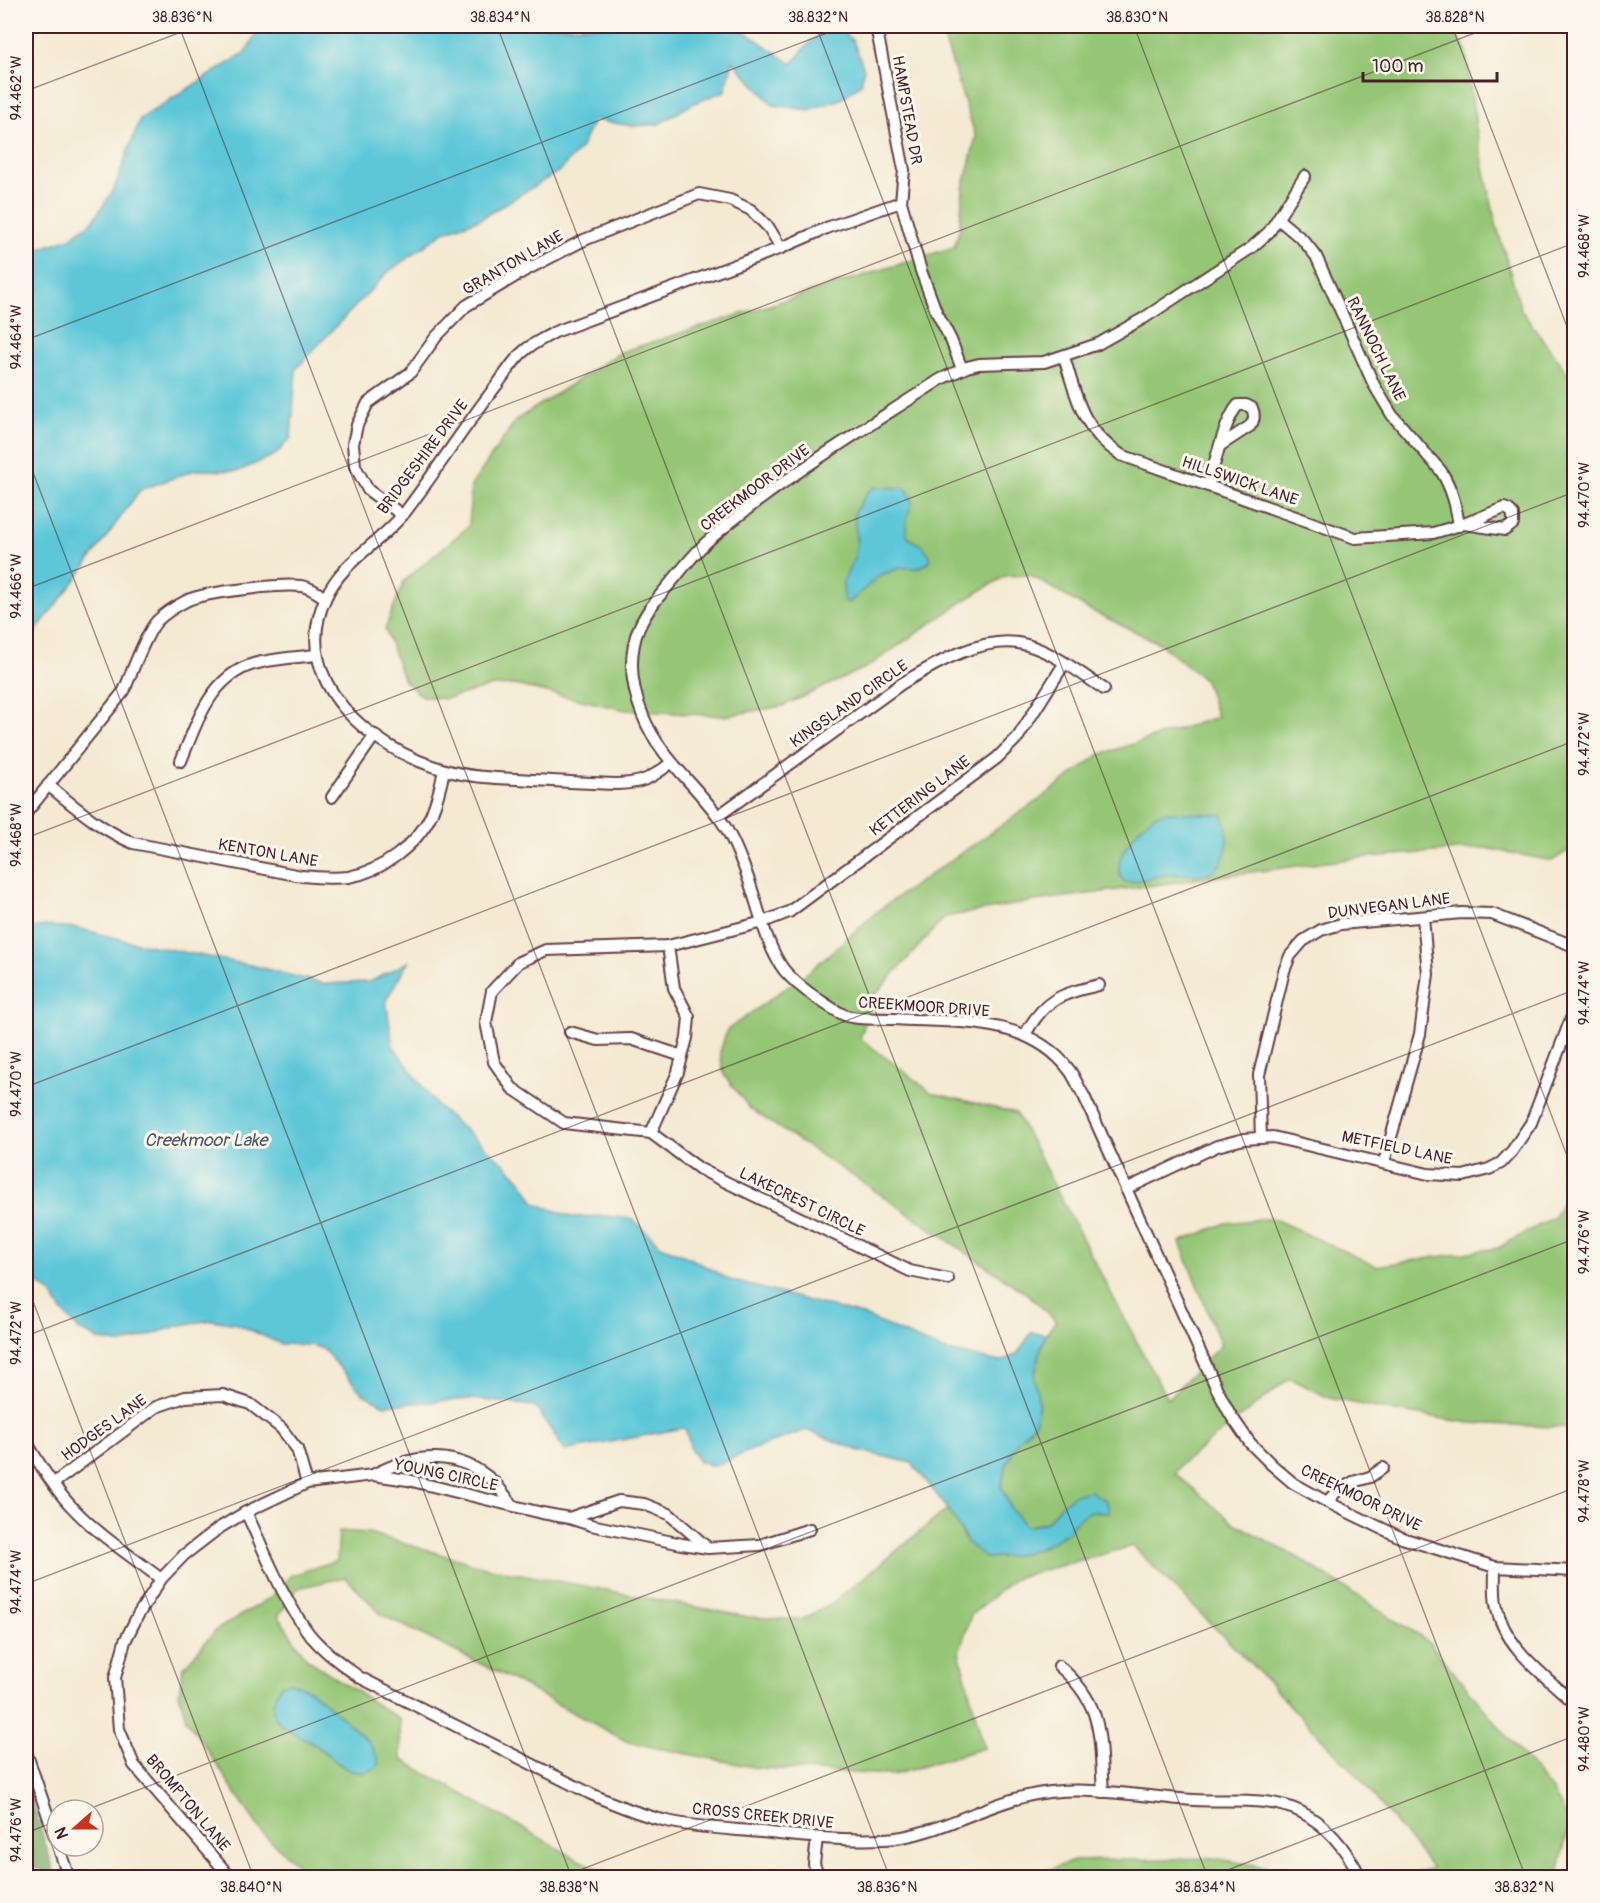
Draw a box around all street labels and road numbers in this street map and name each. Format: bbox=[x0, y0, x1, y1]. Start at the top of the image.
street label: HAMPSTEAD DR bbox=[888, 54, 926, 166]
street label: GRANTON LANE bbox=[459, 226, 567, 300]
street label: RANNOCH LANE bbox=[1342, 294, 1410, 404]
street label: BRIDGESHIRE DRIVE bbox=[373, 396, 473, 518]
street label: CREEKMOOR DRIVE bbox=[696, 440, 814, 536]
street label: HILLSWICK LANE bbox=[1179, 452, 1301, 510]
street label: KINGSLAND CIRCLE bbox=[786, 656, 912, 752]
street label: KETTERING LANE bbox=[866, 752, 974, 840]
street label: KENTON LANE bbox=[217, 834, 319, 872]
street label: DUNVEGAN LANE bbox=[1327, 889, 1451, 923]
street label: CREEKMOOR DRIVE bbox=[858, 992, 990, 1022]
street label: METFIELD LANE bbox=[1340, 1127, 1454, 1169]
street label: LAKECREST CIRCLE bbox=[736, 1163, 868, 1241]
street label: HODGES LANE bbox=[57, 1390, 151, 1466]
street label: YOUNG CIRCLE bbox=[391, 1454, 500, 1496]
street label: CREEKMOOR DRIVE bbox=[1297, 1460, 1425, 1536]
street label: BROMPTON LANE bbox=[142, 1750, 234, 1856]
street label: CROSS CREEK DRIVE bbox=[691, 1799, 835, 1833]

